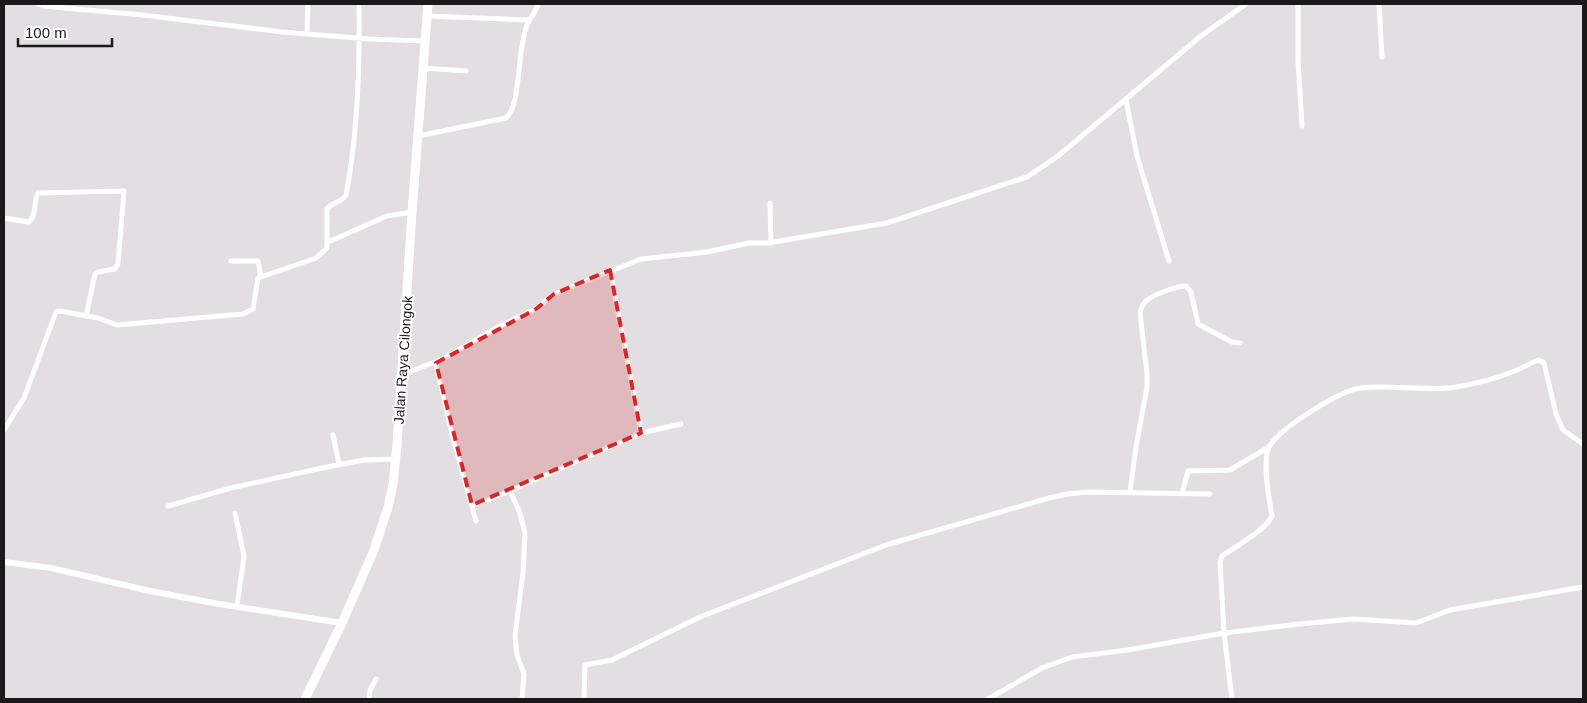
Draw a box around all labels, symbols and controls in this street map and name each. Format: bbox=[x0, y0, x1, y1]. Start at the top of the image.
scale bar bbox=[18, 15, 111, 47]
text: 100 m bbox=[25, 24, 67, 41]
street label: Jalan Raya Cilongok bbox=[391, 294, 416, 425]

